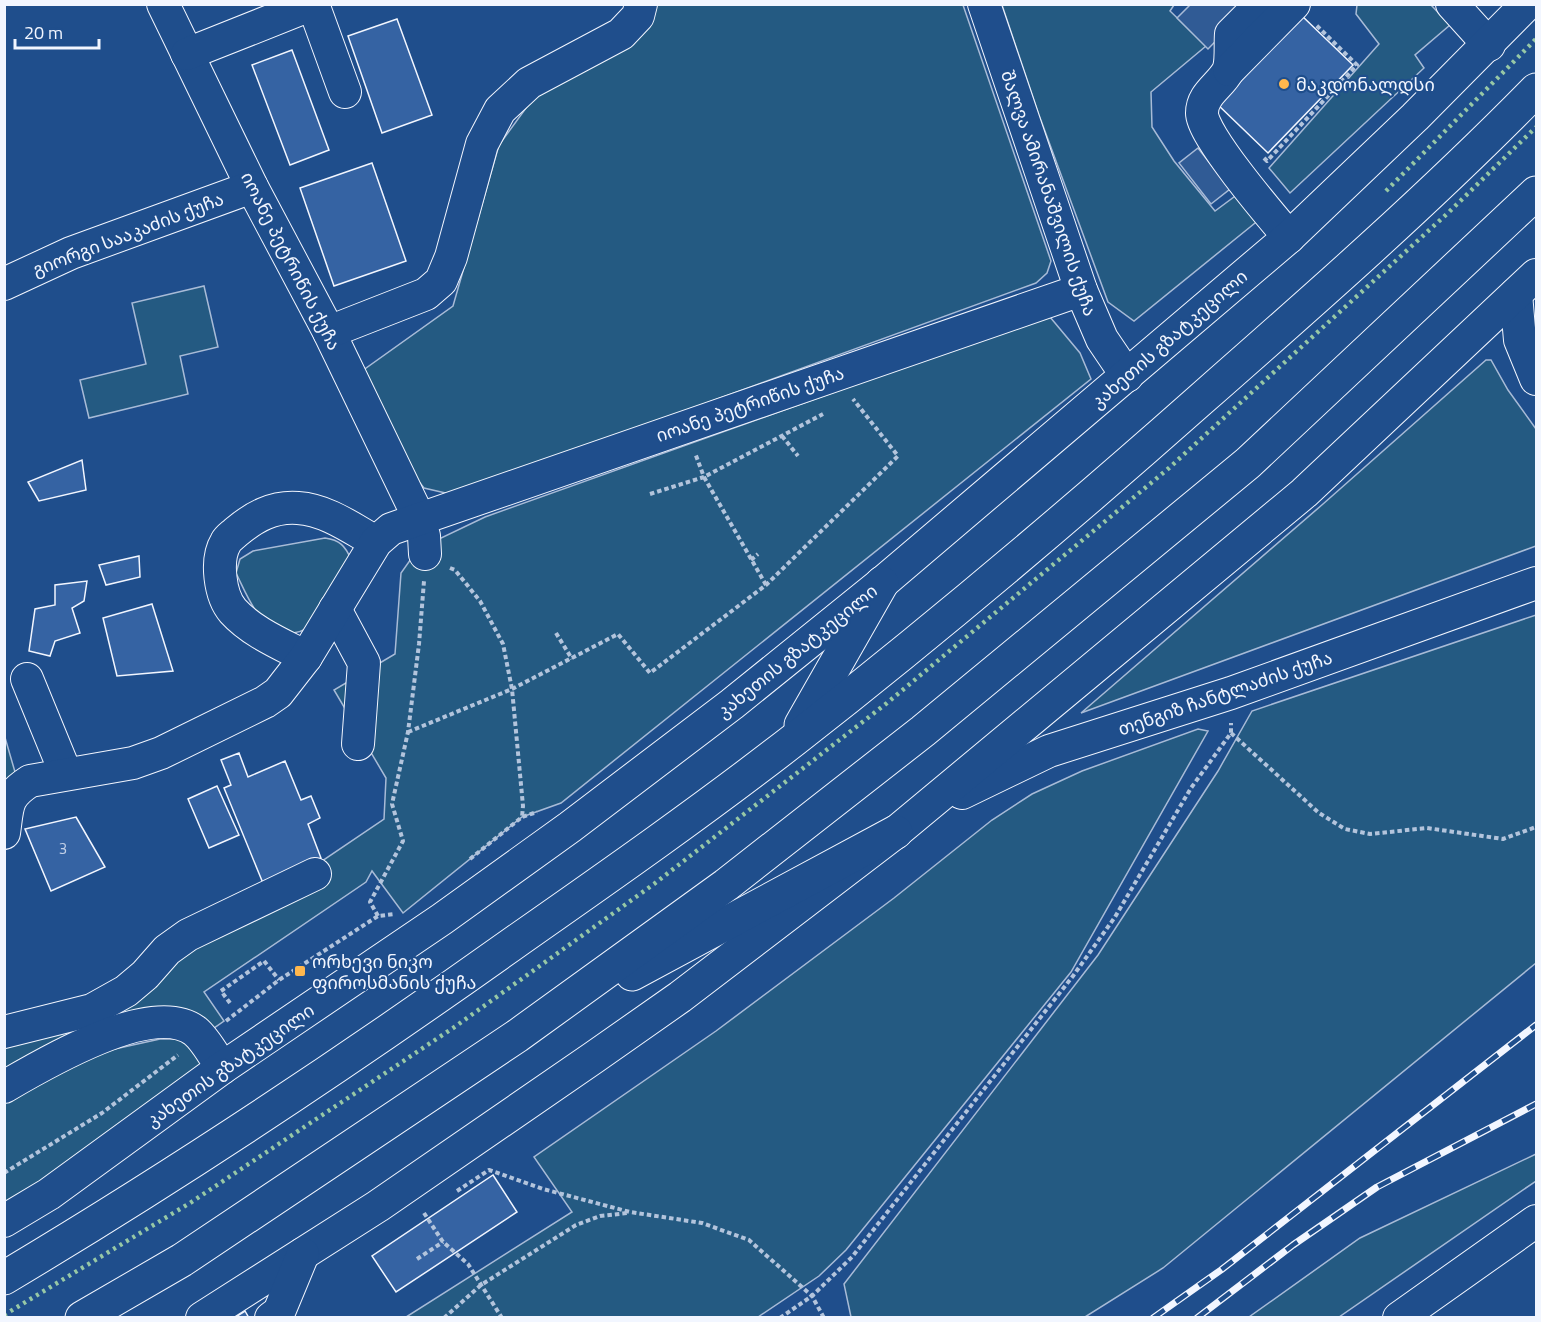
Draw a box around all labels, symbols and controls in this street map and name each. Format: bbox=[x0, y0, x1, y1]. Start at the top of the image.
scale bar bbox=[15, 12, 99, 50]
text: 20 m bbox=[24, 19, 63, 46]
street label: შალვა ამირანაშვილის ქუჩა bbox=[994, 66, 1104, 320]
place label: მაკდონალდსი bbox=[1296, 71, 1435, 98]
marker: მაკდონალდსი bbox=[1277, 77, 1291, 91]
street label: იოანე პეტრიწის ქუჩა bbox=[234, 167, 348, 355]
street label: გიორგი სააკაძის ქუჩა bbox=[28, 185, 228, 283]
street label: კახეთის გზატკეცილი bbox=[1085, 263, 1253, 415]
street label: იოანე პეტრიწის ქუჩა bbox=[652, 359, 848, 449]
street label: კახეთის გზატკეცილი bbox=[711, 578, 883, 724]
street label: თენგიზ ჩანტლაძის ქუჩა bbox=[1114, 644, 1336, 742]
house number: 3 bbox=[59, 837, 67, 860]
place label: ორხევი ნიკო ფიროსმანის ქუჩა bbox=[312, 948, 476, 996]
marker: ორხევი ნიკო ფიროსმანის ქუჩა bbox=[293, 964, 307, 978]
street label: კახეთის გზატკეცილი bbox=[140, 997, 320, 1133]

